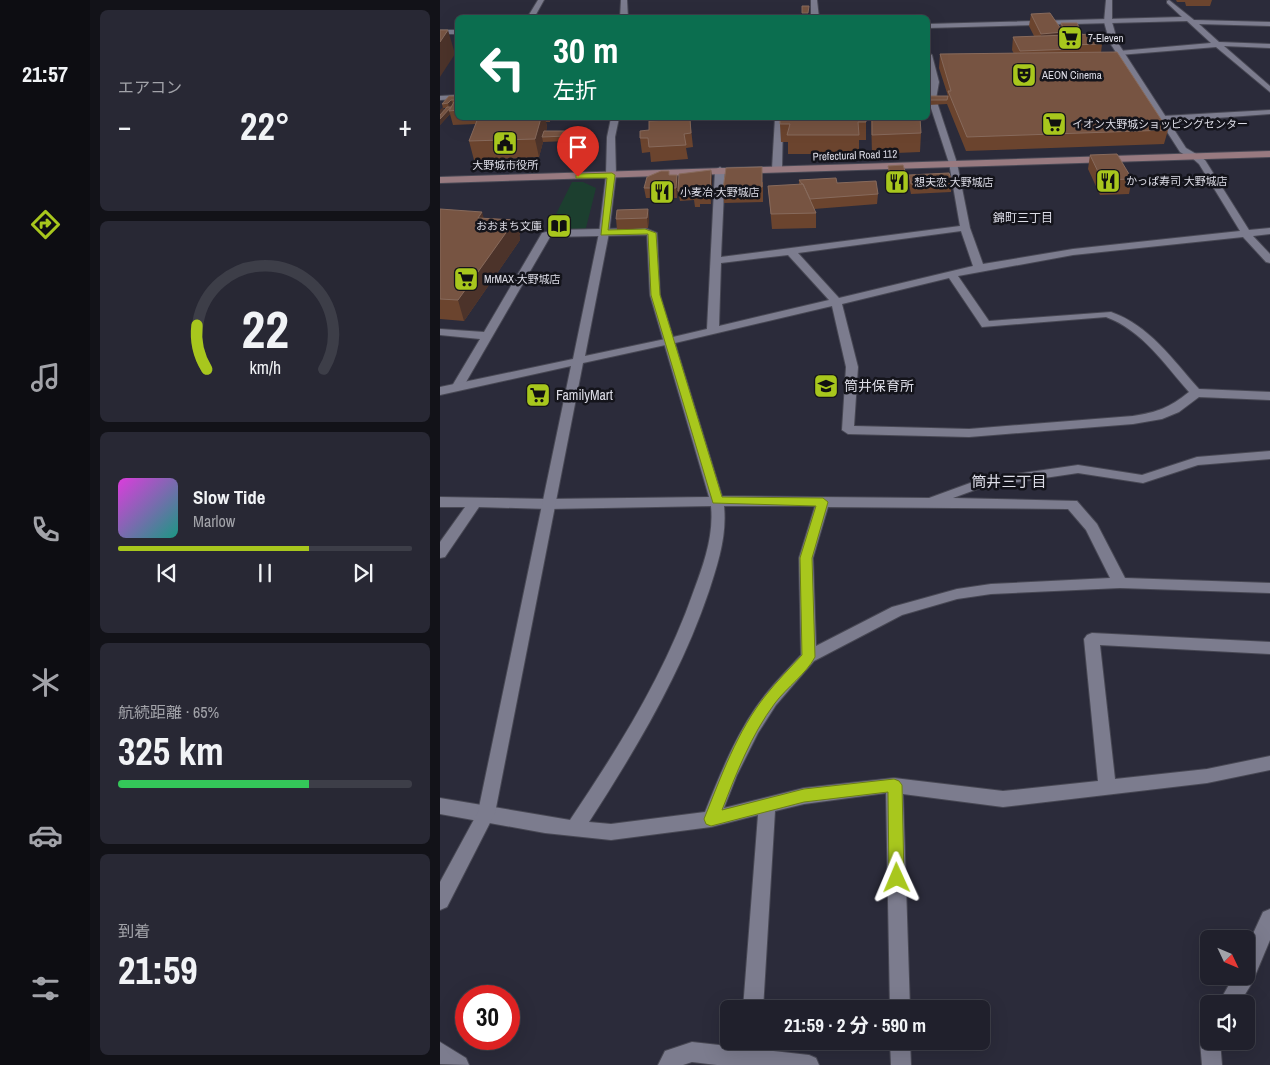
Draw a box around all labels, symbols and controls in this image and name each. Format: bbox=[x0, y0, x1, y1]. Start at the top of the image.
supermarket icon: 7-Eleven bbox=[1057, 25, 1083, 51]
text: 30 m bbox=[553, 27, 618, 74]
place label: 7-Eleven bbox=[1088, 31, 1124, 45]
icon: left bbox=[470, 35, 535, 100]
text: 21:57 bbox=[22, 59, 68, 89]
theatre icon: AEON Cinema bbox=[1011, 62, 1037, 88]
place label: AEON Cinema bbox=[1041, 68, 1102, 82]
text: 左折 bbox=[553, 75, 597, 105]
text: エアコン bbox=[118, 76, 182, 98]
text: 22° bbox=[240, 101, 290, 152]
text: − bbox=[118, 107, 131, 145]
text: + bbox=[399, 107, 412, 145]
supermarket icon: イオン大野城ショッピングセンター bbox=[1041, 111, 1067, 137]
place label: イオン大野城ショッピングセンター bbox=[1072, 117, 1248, 131]
pin bbox=[557, 126, 599, 177]
public building icon: 大野城市役所 bbox=[492, 130, 518, 156]
icon: arrive bbox=[564, 133, 592, 161]
street label: Prefectural Road 112 bbox=[812, 147, 898, 163]
place label: 大野城市役所 bbox=[472, 158, 539, 172]
restaurant icon: かっぱ寿司 大野城店 bbox=[1095, 168, 1121, 194]
restaurant icon: 想夫恋 大野城店 bbox=[884, 169, 910, 195]
place label: かっぱ寿司 大野城店 bbox=[1126, 174, 1228, 188]
place label: 想夫恋 大野城店 bbox=[914, 175, 994, 189]
restaurant icon: 小麦冶 大野城店 bbox=[649, 179, 675, 205]
place label: 小麦冶 大野城店 bbox=[680, 185, 760, 199]
icon: directions bbox=[28, 207, 63, 242]
district label: 錦町三丁目 bbox=[993, 210, 1053, 226]
library icon: おおまち文庫 bbox=[546, 213, 572, 239]
place label: おおまち文庫 bbox=[476, 219, 542, 233]
supermarket icon: MrMAX 大野城店 bbox=[453, 266, 479, 292]
place label: MrMAX 大野城店 bbox=[484, 272, 561, 286]
text: 22 bbox=[241, 294, 289, 364]
text: km/h bbox=[249, 356, 281, 380]
icon: music bbox=[28, 360, 63, 395]
school or university icon: 筒井保育所 bbox=[813, 373, 839, 399]
place label: 筒井保育所 bbox=[844, 377, 914, 395]
supermarket icon: FamilyMart bbox=[525, 382, 551, 408]
place label: FamilyMart bbox=[556, 386, 613, 404]
district label: 筒井三丁目 bbox=[971, 471, 1047, 492]
text: Slow Tide bbox=[193, 484, 265, 510]
text: Marlow bbox=[193, 510, 235, 532]
icon: phone bbox=[28, 512, 63, 547]
icon: previous bbox=[153, 559, 181, 587]
icon: pause bbox=[251, 559, 279, 587]
icon: next bbox=[349, 559, 377, 587]
icon: climate bbox=[28, 665, 63, 700]
text: 航続距離 · 65% bbox=[118, 701, 219, 723]
text: 325 km bbox=[118, 726, 224, 777]
icon: car bbox=[28, 818, 63, 853]
position arrow bbox=[870, 851, 922, 903]
text: 到着 bbox=[118, 920, 150, 942]
north arrow bbox=[1200, 930, 1255, 985]
map controls bbox=[1200, 930, 1255, 1050]
text: 21:59 bbox=[118, 945, 198, 996]
icon: filters bbox=[28, 971, 63, 1006]
speed limit sign: 30 bbox=[455, 985, 520, 1050]
button: sound bbox=[1200, 995, 1255, 1050]
text: 21:59 · 2 分 · 590 m bbox=[784, 1012, 926, 1038]

